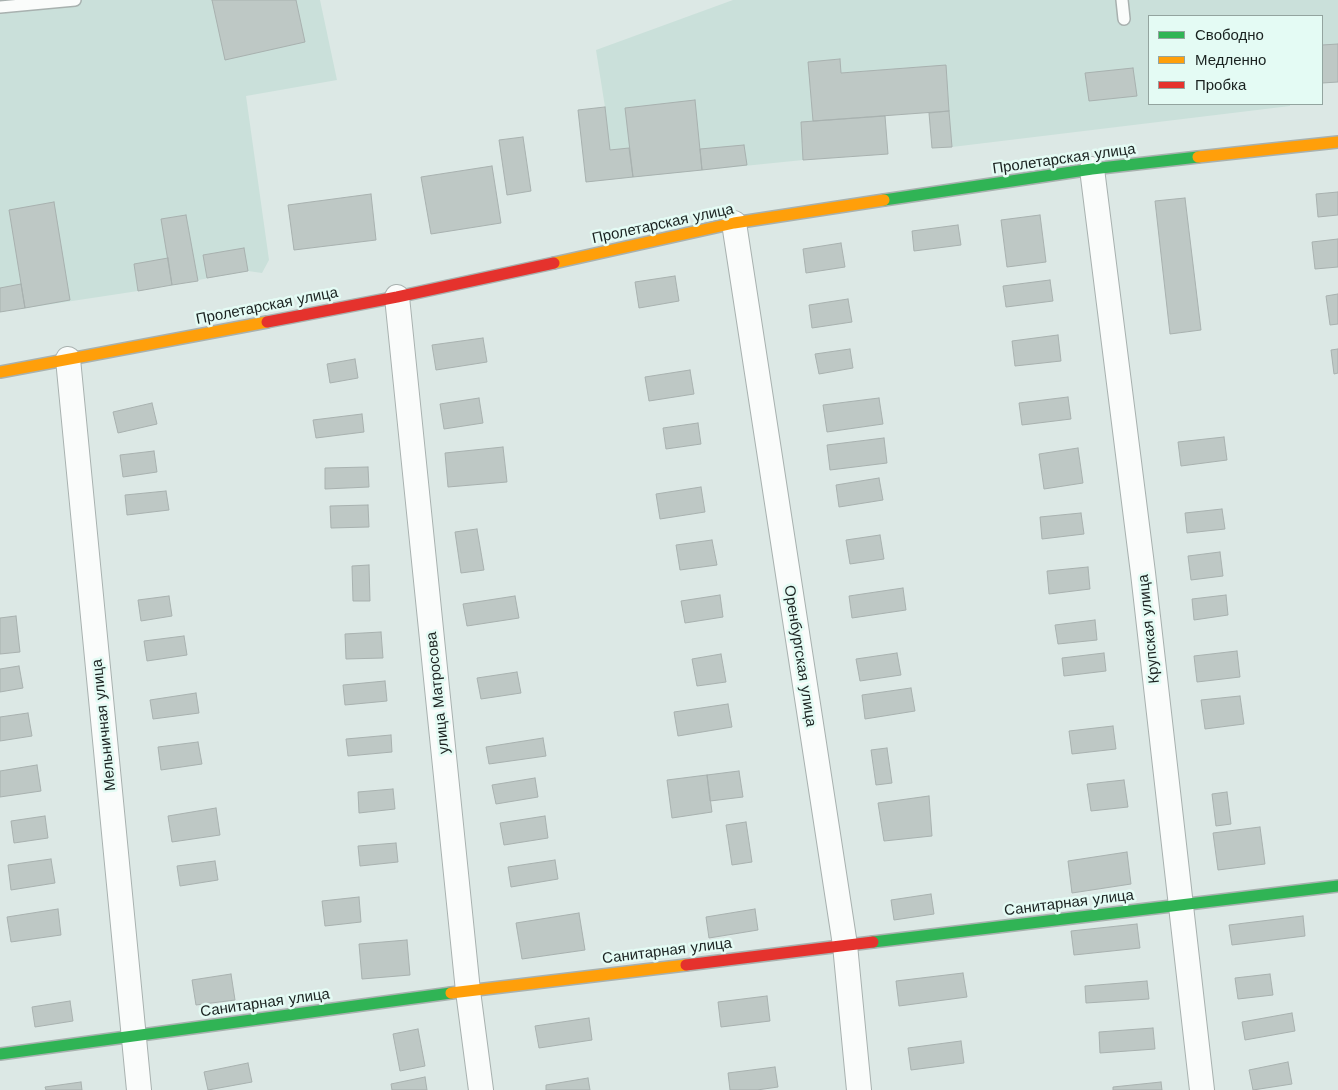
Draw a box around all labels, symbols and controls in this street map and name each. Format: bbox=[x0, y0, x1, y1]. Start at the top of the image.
legend bbox=[1148, 15, 1323, 105]
text: Свободно bbox=[1195, 26, 1264, 44]
text: Медленно bbox=[1195, 51, 1266, 69]
text: Пробка bbox=[1195, 76, 1246, 94]
street label: Пролетарская улица bbox=[991, 140, 1137, 178]
street label: Пролетарская улица bbox=[591, 200, 735, 248]
street label: Пролетарская улица bbox=[194, 283, 340, 329]
street label: Крупская улица bbox=[1134, 573, 1164, 685]
street label: Оренбургская улица bbox=[780, 584, 820, 728]
street label: улица Матросова bbox=[423, 631, 453, 755]
street label: Мельничная улица bbox=[88, 658, 120, 792]
street label: Санитарная улица bbox=[1003, 886, 1135, 920]
street label: Санитарная улица bbox=[601, 934, 733, 968]
street label: Санитарная улица bbox=[199, 985, 331, 1021]

